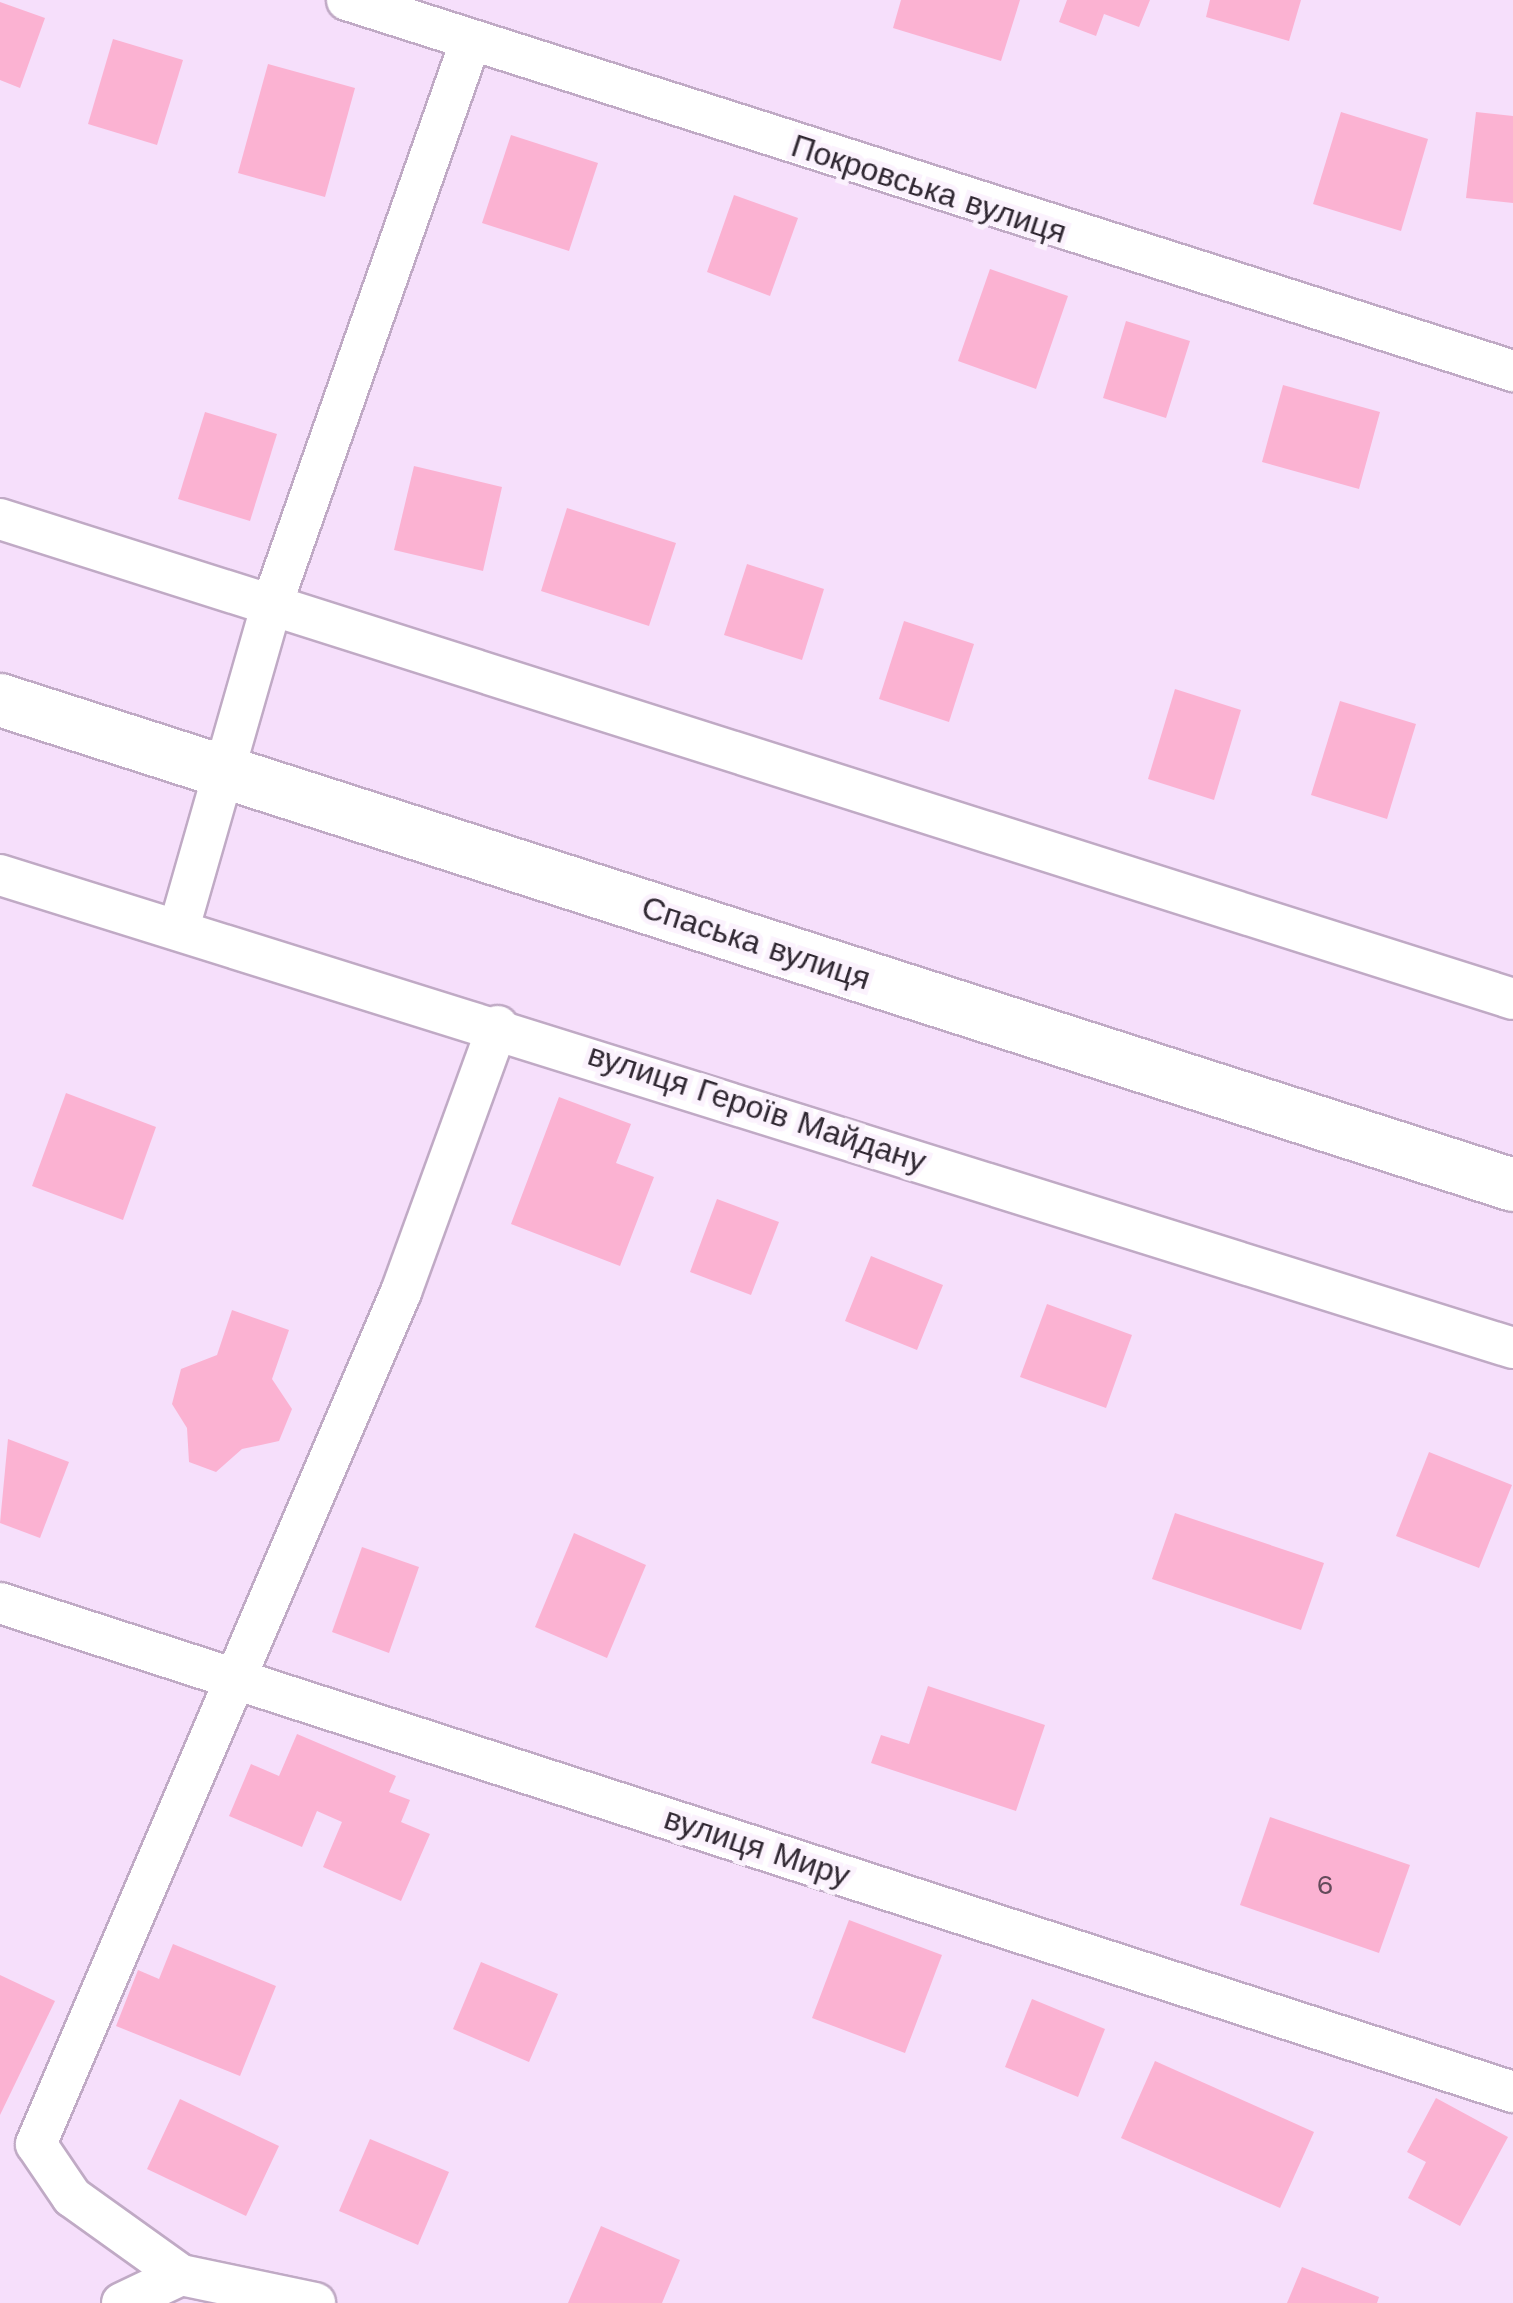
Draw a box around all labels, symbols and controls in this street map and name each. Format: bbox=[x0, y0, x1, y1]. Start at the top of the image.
street label: Покровська вулиця bbox=[787, 126, 1071, 252]
street label: Спаська вулиця bbox=[637, 888, 875, 998]
street label: вулиця Героїв Майдану bbox=[583, 1035, 931, 1181]
street label: вулиця Миру bbox=[659, 1799, 855, 1895]
house number: 6 bbox=[1316, 1868, 1334, 1902]

